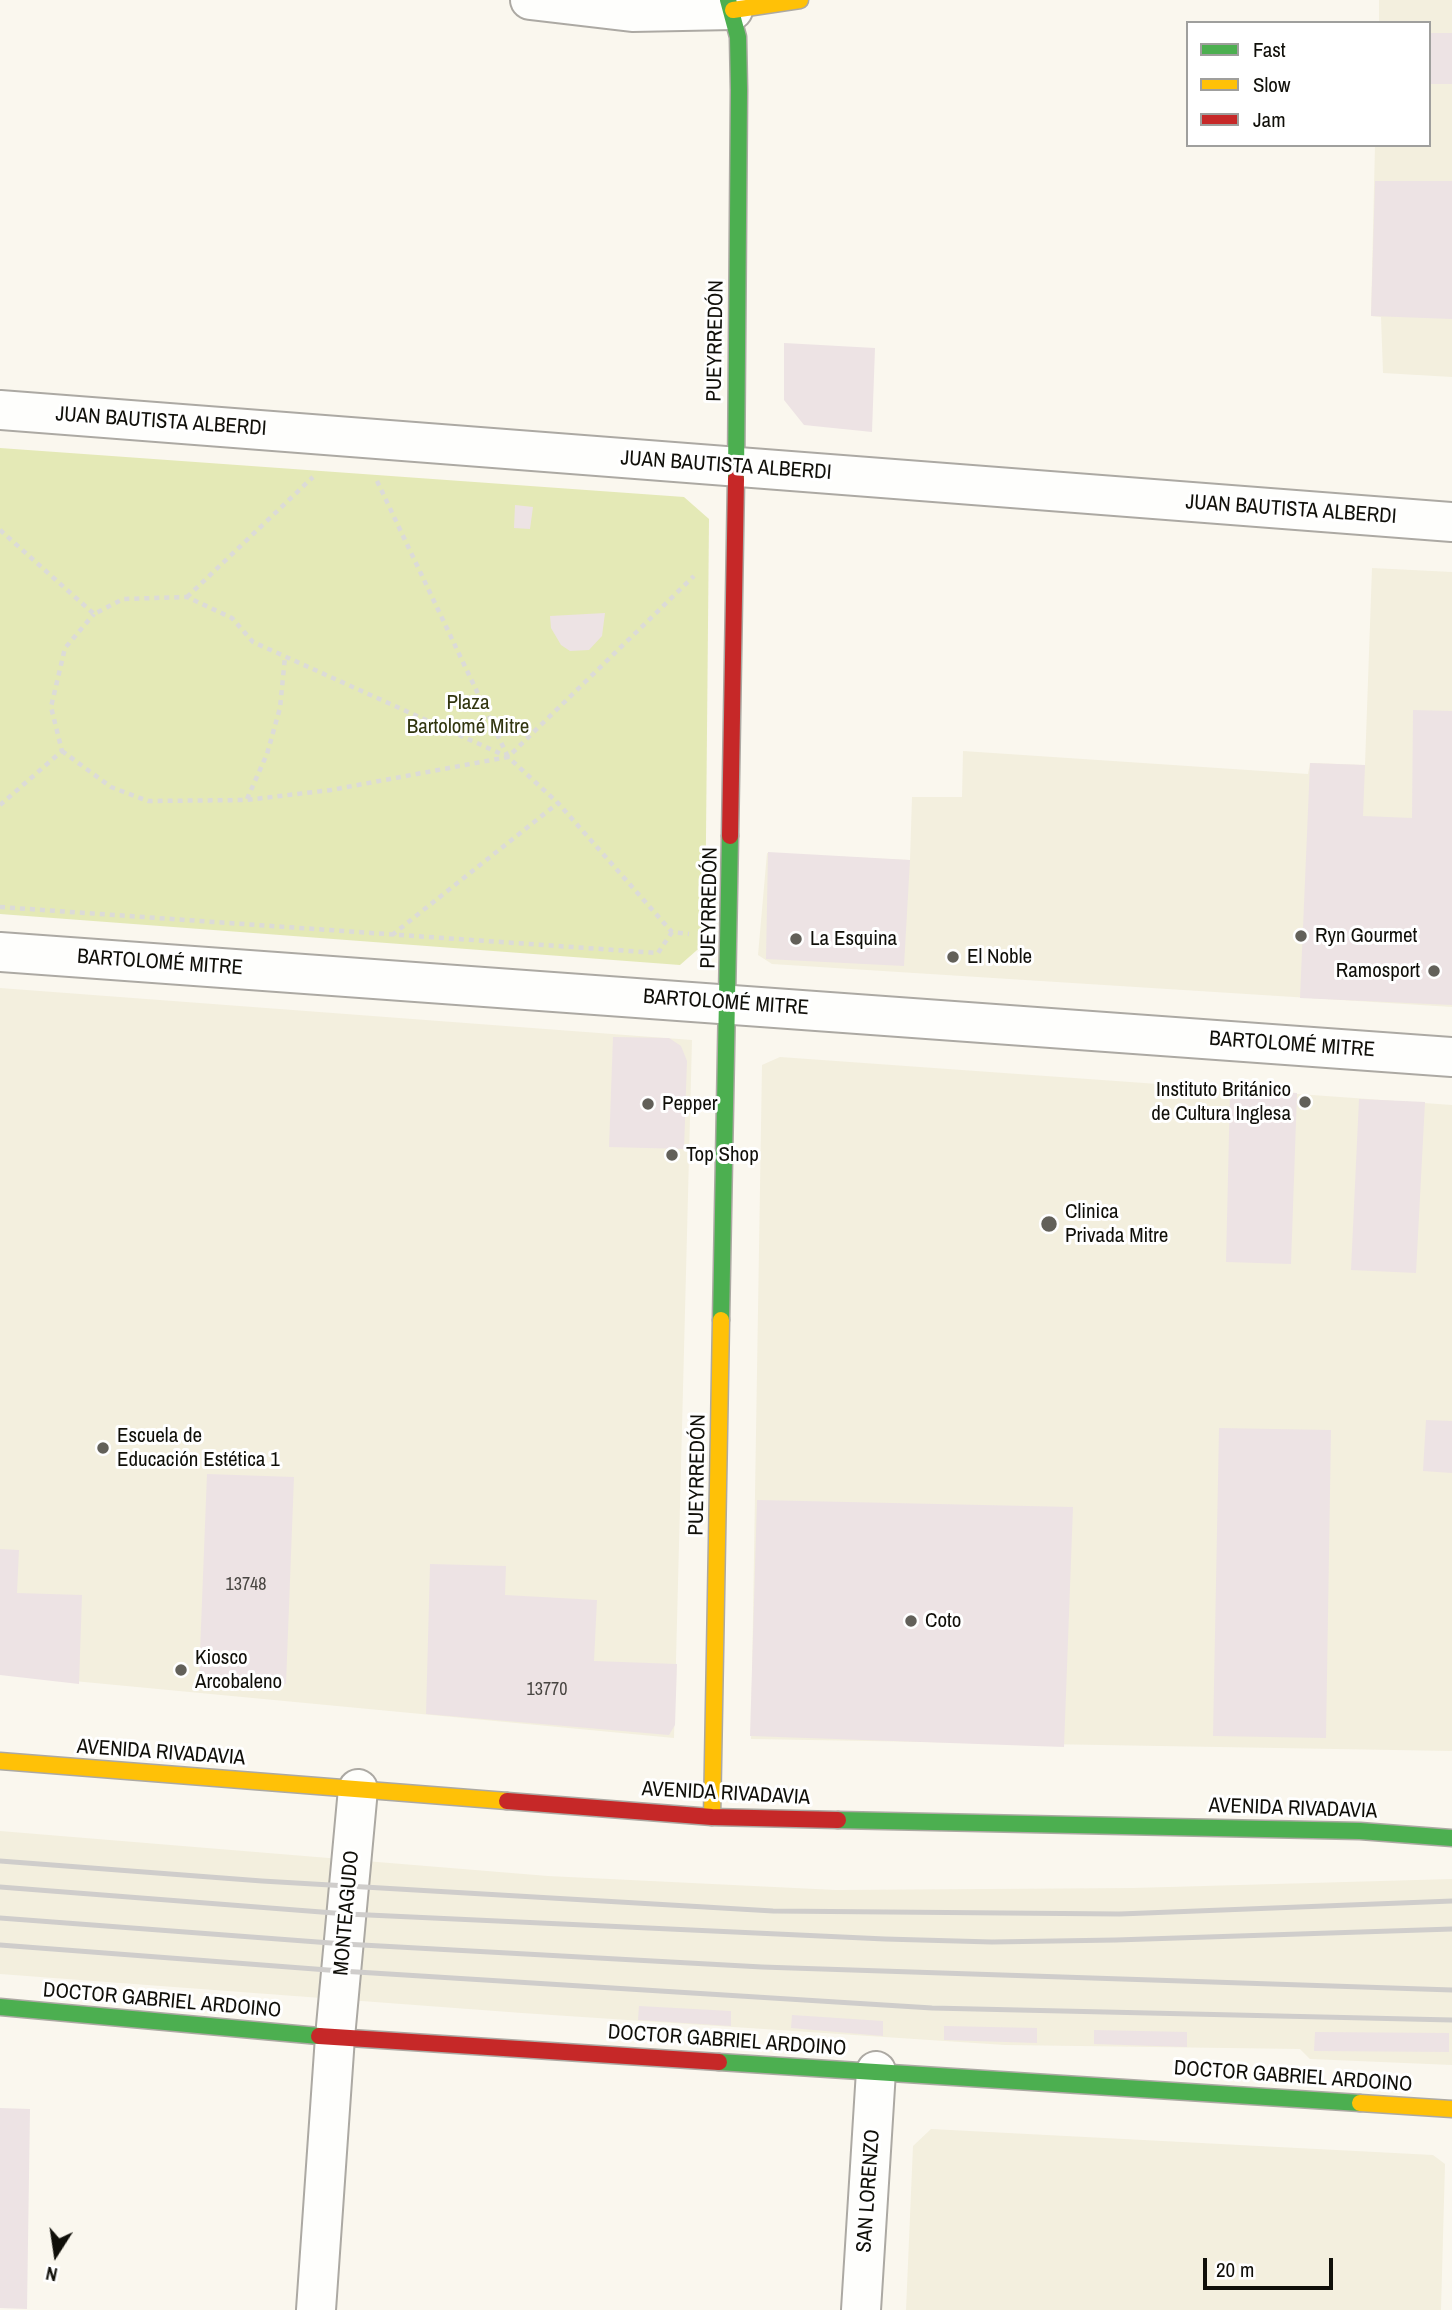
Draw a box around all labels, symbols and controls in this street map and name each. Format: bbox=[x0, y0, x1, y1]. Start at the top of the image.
legend bbox=[1186, 21, 1431, 147]
text: Fast bbox=[1253, 35, 1286, 64]
text: Slow bbox=[1253, 70, 1290, 99]
text: Jam bbox=[1253, 105, 1286, 134]
street label: PUEYRREDÓN bbox=[702, 280, 730, 402]
street label: JUAN BAUTISTA ALBERDI bbox=[55, 402, 267, 442]
street label: JUAN BAUTISTA ALBERDI bbox=[620, 446, 832, 486]
street label: JUAN BAUTISTA ALBERDI bbox=[1185, 490, 1397, 530]
park label: Plaza Bartolomé Mitre bbox=[407, 690, 529, 740]
street label: PUEYRREDÓN bbox=[696, 847, 724, 969]
place label: Ryn Gourmet bbox=[1315, 923, 1417, 949]
place label: La Esquina bbox=[810, 926, 897, 952]
marker: Ryn Gourmet bbox=[1293, 928, 1309, 944]
marker: La Esquina bbox=[788, 931, 804, 947]
place label: El Noble bbox=[967, 944, 1032, 970]
street label: BARTOLOMÉ MITRE bbox=[76, 945, 244, 981]
marker: El Noble bbox=[945, 949, 961, 965]
place label: Ramosport bbox=[1336, 958, 1420, 984]
marker: Ramosport bbox=[1426, 963, 1442, 979]
street label: BARTOLOMÉ MITRE bbox=[642, 985, 810, 1021]
street label: BARTOLOMÉ MITRE bbox=[1208, 1027, 1376, 1063]
place label: Instituto Británico de Cultura Inglesa bbox=[1151, 1077, 1291, 1127]
place label: Pepper bbox=[662, 1091, 718, 1117]
marker: Instituto Británico de Cultura Inglesa bbox=[1297, 1094, 1313, 1110]
marker: Pepper bbox=[640, 1096, 656, 1112]
place label: Top Shop bbox=[686, 1142, 759, 1168]
marker: Top Shop bbox=[664, 1147, 680, 1163]
place label: Clinica Privada Mitre bbox=[1065, 1199, 1168, 1249]
marker: Clinica Privada Mitre bbox=[1039, 1214, 1059, 1234]
street label: PUEYRREDÓN bbox=[684, 1414, 712, 1536]
place label: Escuela de Educación Estética 1 bbox=[117, 1423, 280, 1473]
marker: Escuela de Educación Estética 1 bbox=[95, 1440, 111, 1456]
house number: 13748 bbox=[225, 1574, 267, 1596]
place label: Coto bbox=[925, 1608, 961, 1634]
marker: Coto bbox=[903, 1613, 919, 1629]
place label: Kiosco Arcobaleno bbox=[195, 1645, 282, 1695]
marker: Kiosco Arcobaleno bbox=[173, 1662, 189, 1678]
house number: 13770 bbox=[526, 1679, 568, 1701]
street label: AVENIDA RIVADAVIA bbox=[76, 1735, 246, 1771]
street label: AVENIDA RIVADAVIA bbox=[641, 1777, 811, 1811]
street label: AVENIDA RIVADAVIA bbox=[1208, 1793, 1378, 1825]
street label: MONTEAGUDO bbox=[329, 1849, 365, 1977]
street label: DOCTOR GABRIEL ARDOINO bbox=[42, 1978, 282, 2024]
street label: DOCTOR GABRIEL ARDOINO bbox=[607, 2020, 847, 2062]
street label: DOCTOR GABRIEL ARDOINO bbox=[1173, 2056, 1413, 2098]
street label: SAN LORENZO bbox=[852, 2129, 886, 2253]
north arrow bbox=[21, 2219, 91, 2289]
scale bar bbox=[1207, 2244, 1336, 2288]
text: 20 m bbox=[1216, 2255, 1254, 2284]
text: N bbox=[43, 2261, 60, 2288]

